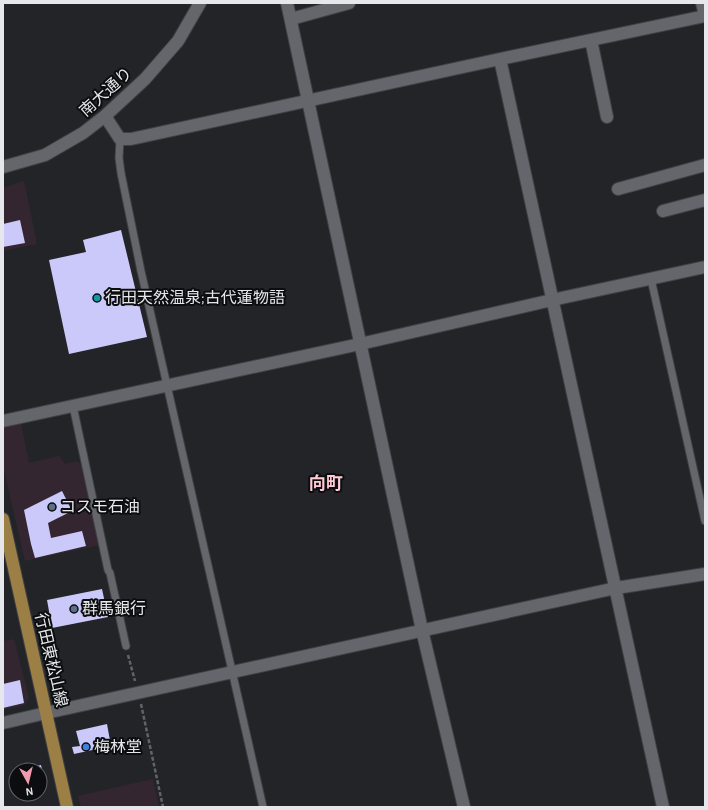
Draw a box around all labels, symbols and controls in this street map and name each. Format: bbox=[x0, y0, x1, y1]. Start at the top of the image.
street label: 南大通り bbox=[76, 64, 135, 119]
place label: 行田天然温泉;古代蓮物語 bbox=[105, 289, 285, 306]
marker: 行田天然温泉;古代蓮物語 bbox=[92, 293, 102, 303]
district label: 向町 bbox=[309, 474, 343, 492]
place label: コスモ石油 bbox=[60, 499, 140, 515]
marker: コスモ石油 bbox=[47, 502, 57, 512]
place label: 群馬銀行 bbox=[82, 600, 146, 617]
marker: 群馬銀行 bbox=[69, 604, 79, 614]
street label: 行田東松山線 bbox=[32, 611, 71, 709]
place label: 梅林堂 bbox=[94, 738, 142, 755]
marker: 梅林堂 bbox=[81, 742, 91, 752]
north arrow bbox=[8, 762, 48, 802]
text: N bbox=[25, 785, 34, 797]

